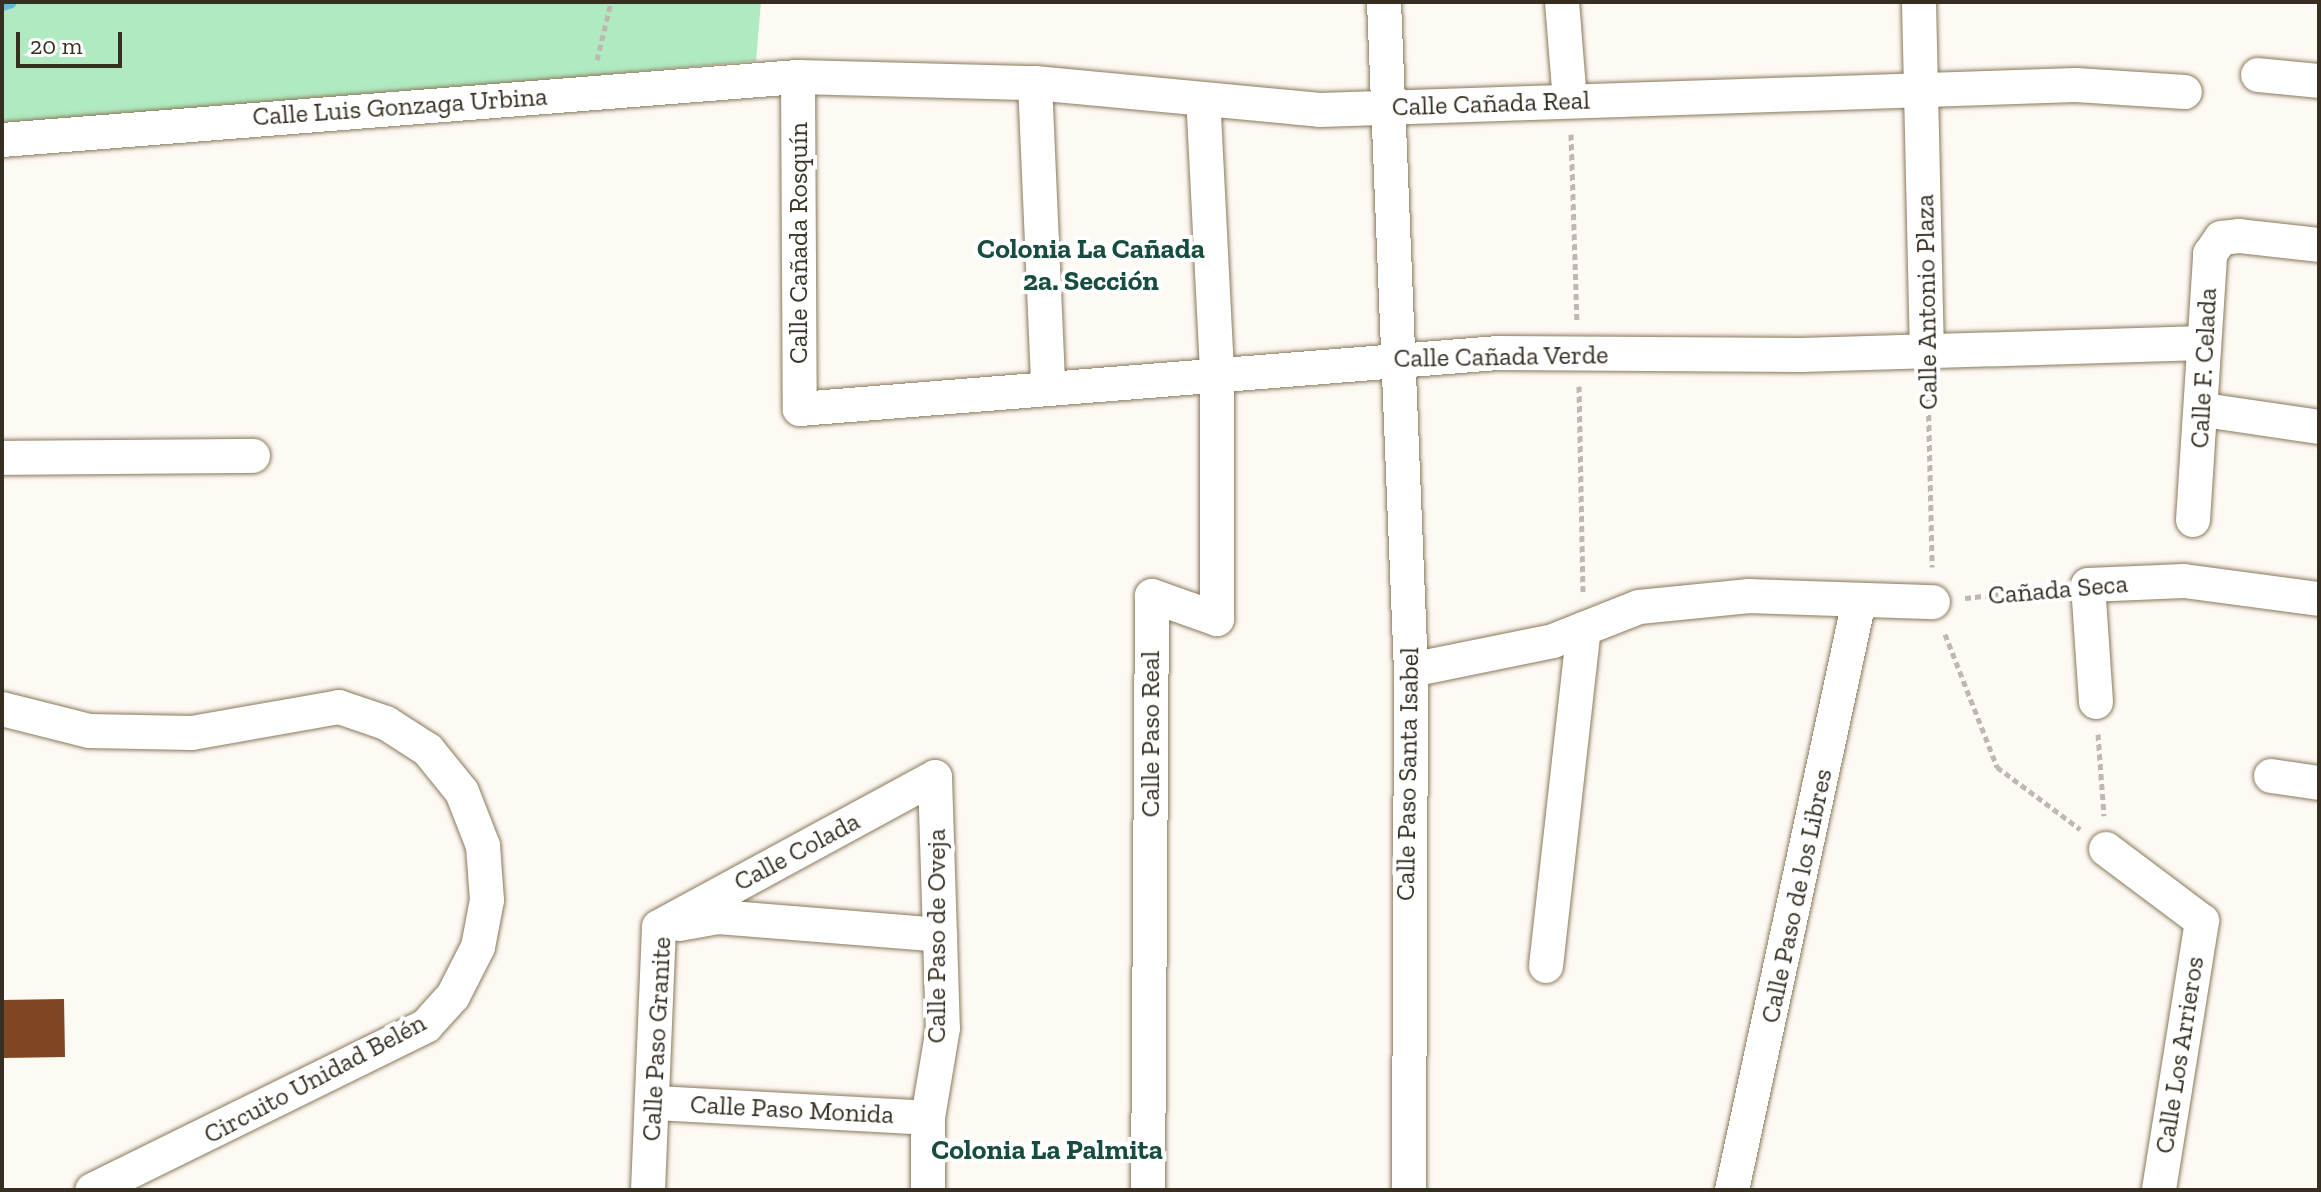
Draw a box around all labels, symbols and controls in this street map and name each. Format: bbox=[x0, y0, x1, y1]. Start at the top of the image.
scale bar bbox=[20, 16, 126, 66]
text: 20 m bbox=[30, 31, 82, 60]
street label: Calle Luis Gonzaga Urbina bbox=[252, 81, 548, 133]
street label: Calle Cañada Real bbox=[1391, 85, 1591, 123]
street label: Calle Cañada Rosquín bbox=[783, 122, 815, 364]
street label: Calle Antonio Plaza bbox=[1910, 194, 1944, 410]
district label: Colonia La Cañada 2a. Sección bbox=[977, 232, 1205, 298]
street label: Calle F. Celada bbox=[2184, 287, 2224, 449]
street label: Calle Cañada Verde bbox=[1393, 340, 1609, 374]
street label: Cañada Seca bbox=[1987, 568, 2129, 612]
street label: Calle Paso Santa Isabel bbox=[1390, 647, 1426, 901]
street label: Calle Paso Real bbox=[1135, 651, 1167, 817]
street label: Calle Paso de los Libres bbox=[1755, 766, 1839, 1026]
street label: Calle Colada bbox=[729, 806, 865, 898]
street label: Calle Paso de Oveja bbox=[921, 829, 953, 1043]
street label: Calle Paso Granite bbox=[636, 936, 678, 1142]
street label: Calle Los Arrieros bbox=[2149, 954, 2211, 1156]
street label: Circuito Unidad Belén bbox=[199, 1007, 431, 1151]
street label: Calle Paso Monida bbox=[689, 1089, 895, 1131]
district label: Colonia La Palmita bbox=[931, 1133, 1163, 1167]

